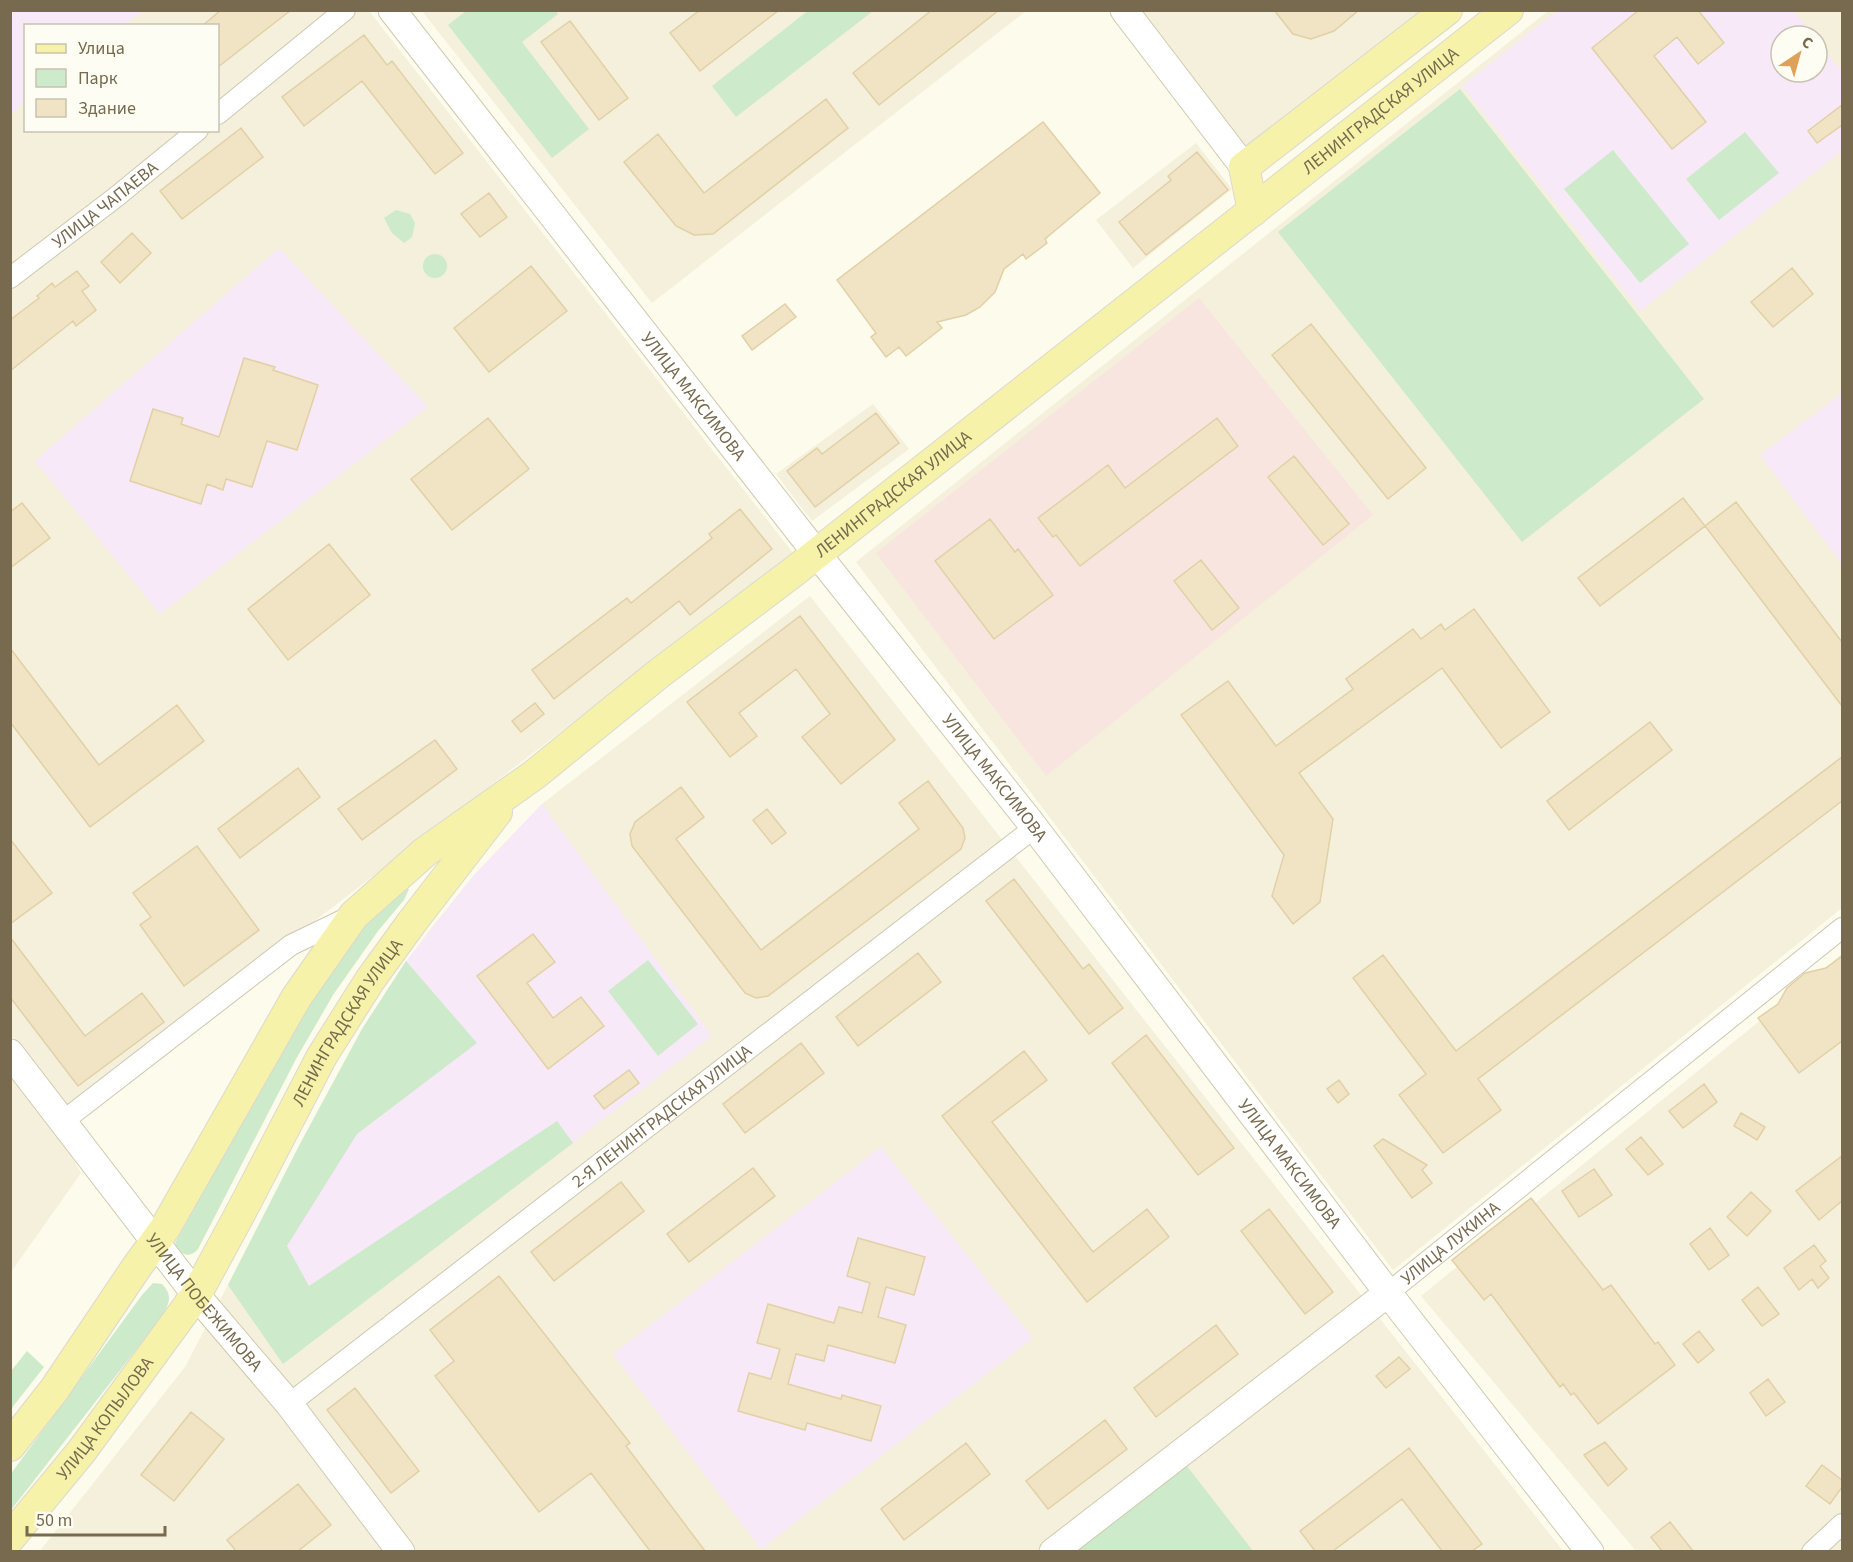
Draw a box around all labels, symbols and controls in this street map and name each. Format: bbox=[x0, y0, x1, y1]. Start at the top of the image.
legend bbox=[24, 24, 219, 132]
north arrow bbox=[1769, 24, 1829, 84]
text: С bbox=[1797, 31, 1817, 54]
text: Улица bbox=[78, 36, 125, 61]
street label: ЛЕНИНГРАДСКАЯ УЛИЦА bbox=[1297, 41, 1464, 180]
text: Парк bbox=[78, 66, 118, 91]
text: Здание bbox=[78, 96, 136, 121]
street label: УЛИЦА ЧАПАЕВА bbox=[47, 156, 164, 254]
street label: УЛИЦА МАКСИМОВА bbox=[635, 327, 751, 466]
street label: ЛЕНИНГРАДСКАЯ УЛИЦА bbox=[810, 424, 977, 564]
street label: УЛИЦА МАКСИМОВА bbox=[936, 709, 1053, 847]
street label: ЛЕНИНГРАДСКАЯ УЛИЦА bbox=[286, 934, 409, 1111]
street label: 2-Я ЛЕНИНГРАДСКАЯ УЛИЦА bbox=[567, 1039, 757, 1194]
street label: УЛИЦА МАКСИМОВА bbox=[1232, 1094, 1347, 1234]
street label: УЛИЦА ЛУКИНА bbox=[1396, 1196, 1506, 1291]
street label: УЛИЦА ПОБЕЖИМОВА bbox=[140, 1228, 268, 1377]
street label: УЛИЦА КОПЫЛОВА bbox=[51, 1352, 160, 1485]
scale bar bbox=[27, 1499, 165, 1537]
text: 50 m bbox=[36, 1508, 72, 1533]

